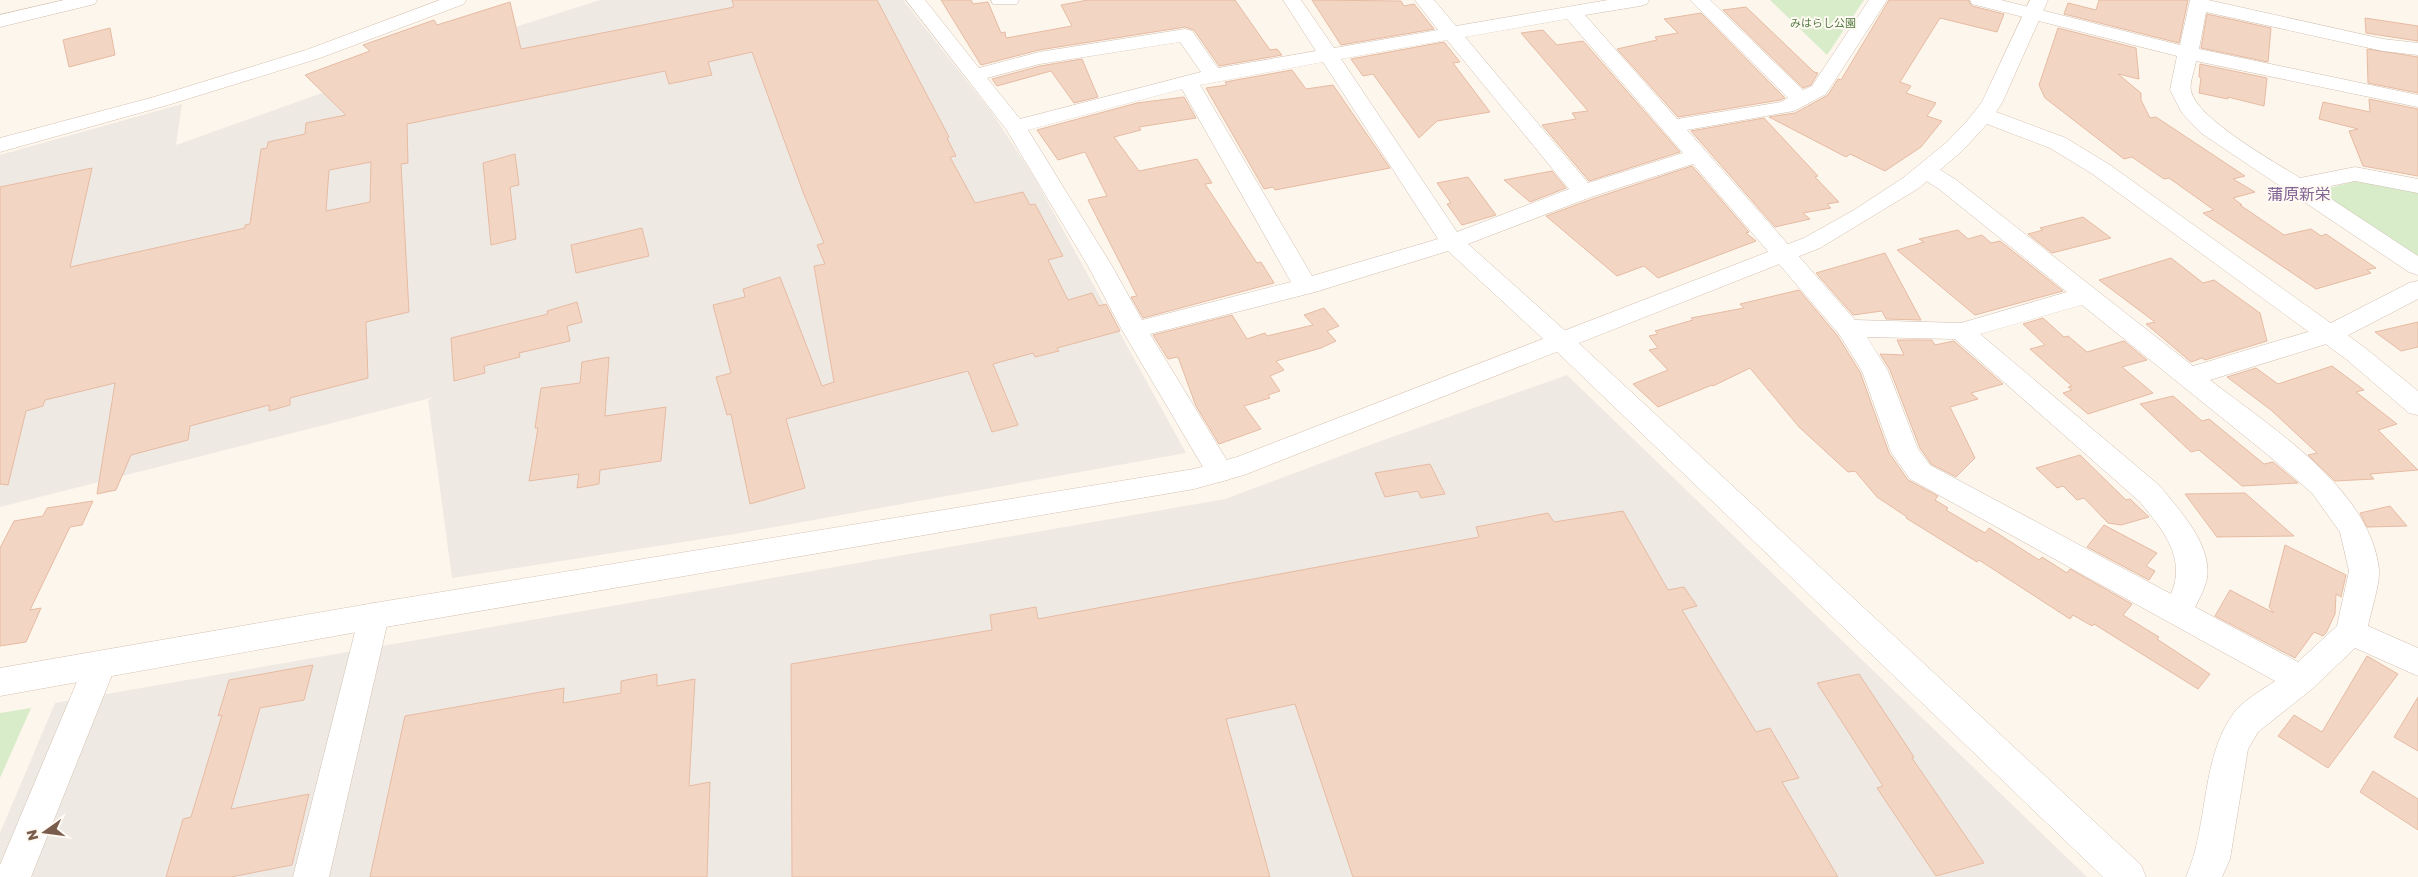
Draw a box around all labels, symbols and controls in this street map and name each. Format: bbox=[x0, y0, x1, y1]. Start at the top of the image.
park label: みはらし公園 bbox=[1790, 16, 1856, 29]
district label: 蒲原新栄 bbox=[2267, 184, 2331, 204]
north arrow bbox=[20, 807, 70, 857]
text: N bbox=[22, 828, 41, 842]

